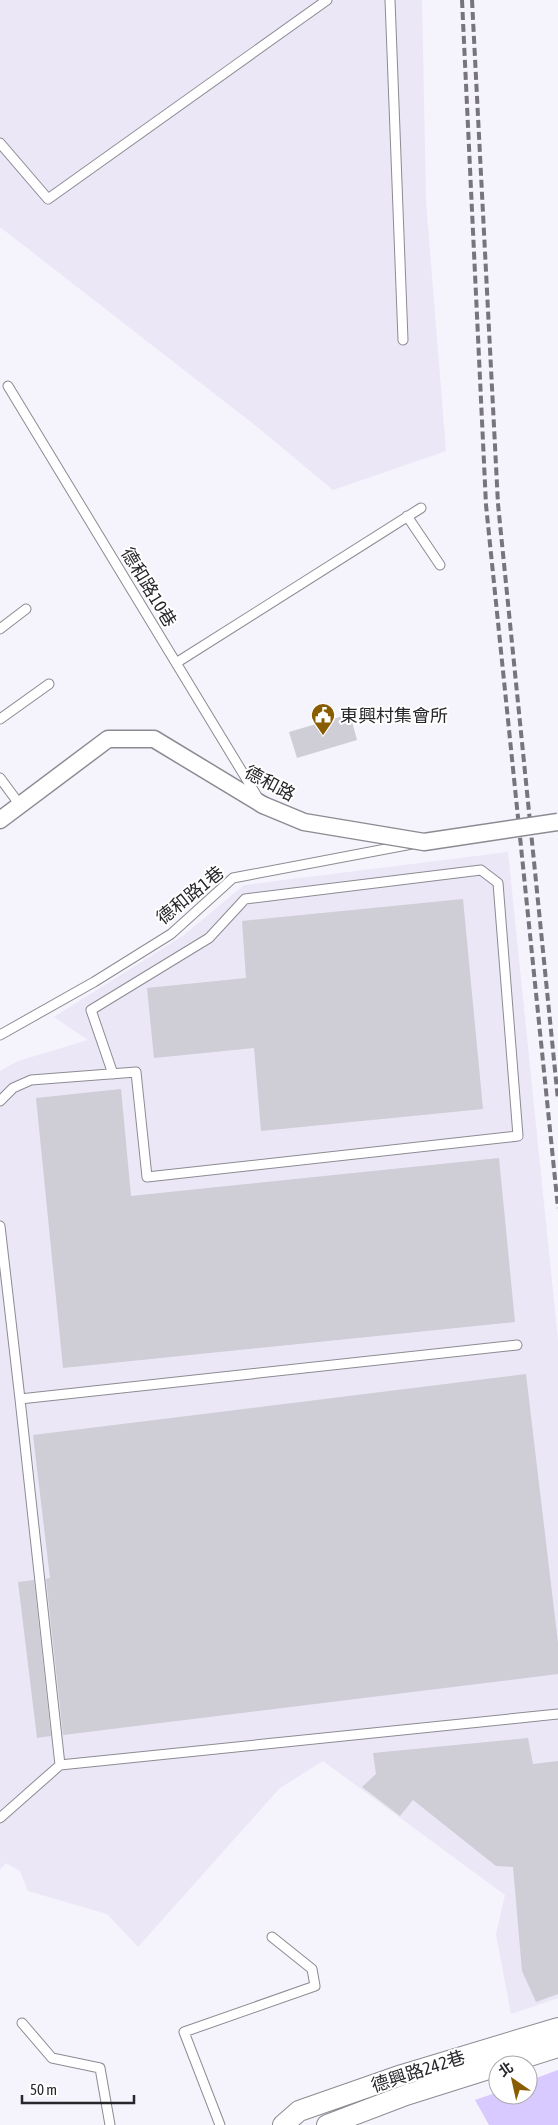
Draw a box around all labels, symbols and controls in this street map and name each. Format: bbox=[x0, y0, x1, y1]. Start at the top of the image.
street label: 德和路10巷 bbox=[117, 543, 181, 631]
public building icon: 東興村集會所 bbox=[310, 702, 336, 736]
place label: 東興村集會所 bbox=[340, 705, 448, 726]
street label: 德和路 bbox=[241, 761, 299, 805]
street label: 德和路1巷 bbox=[152, 862, 228, 928]
street label: 德興路242巷 bbox=[368, 2046, 468, 2096]
north arrow bbox=[488, 2055, 538, 2105]
text: 北 bbox=[495, 2059, 516, 2080]
scale bar bbox=[22, 2072, 135, 2104]
text: 50 m bbox=[30, 2081, 57, 2098]

